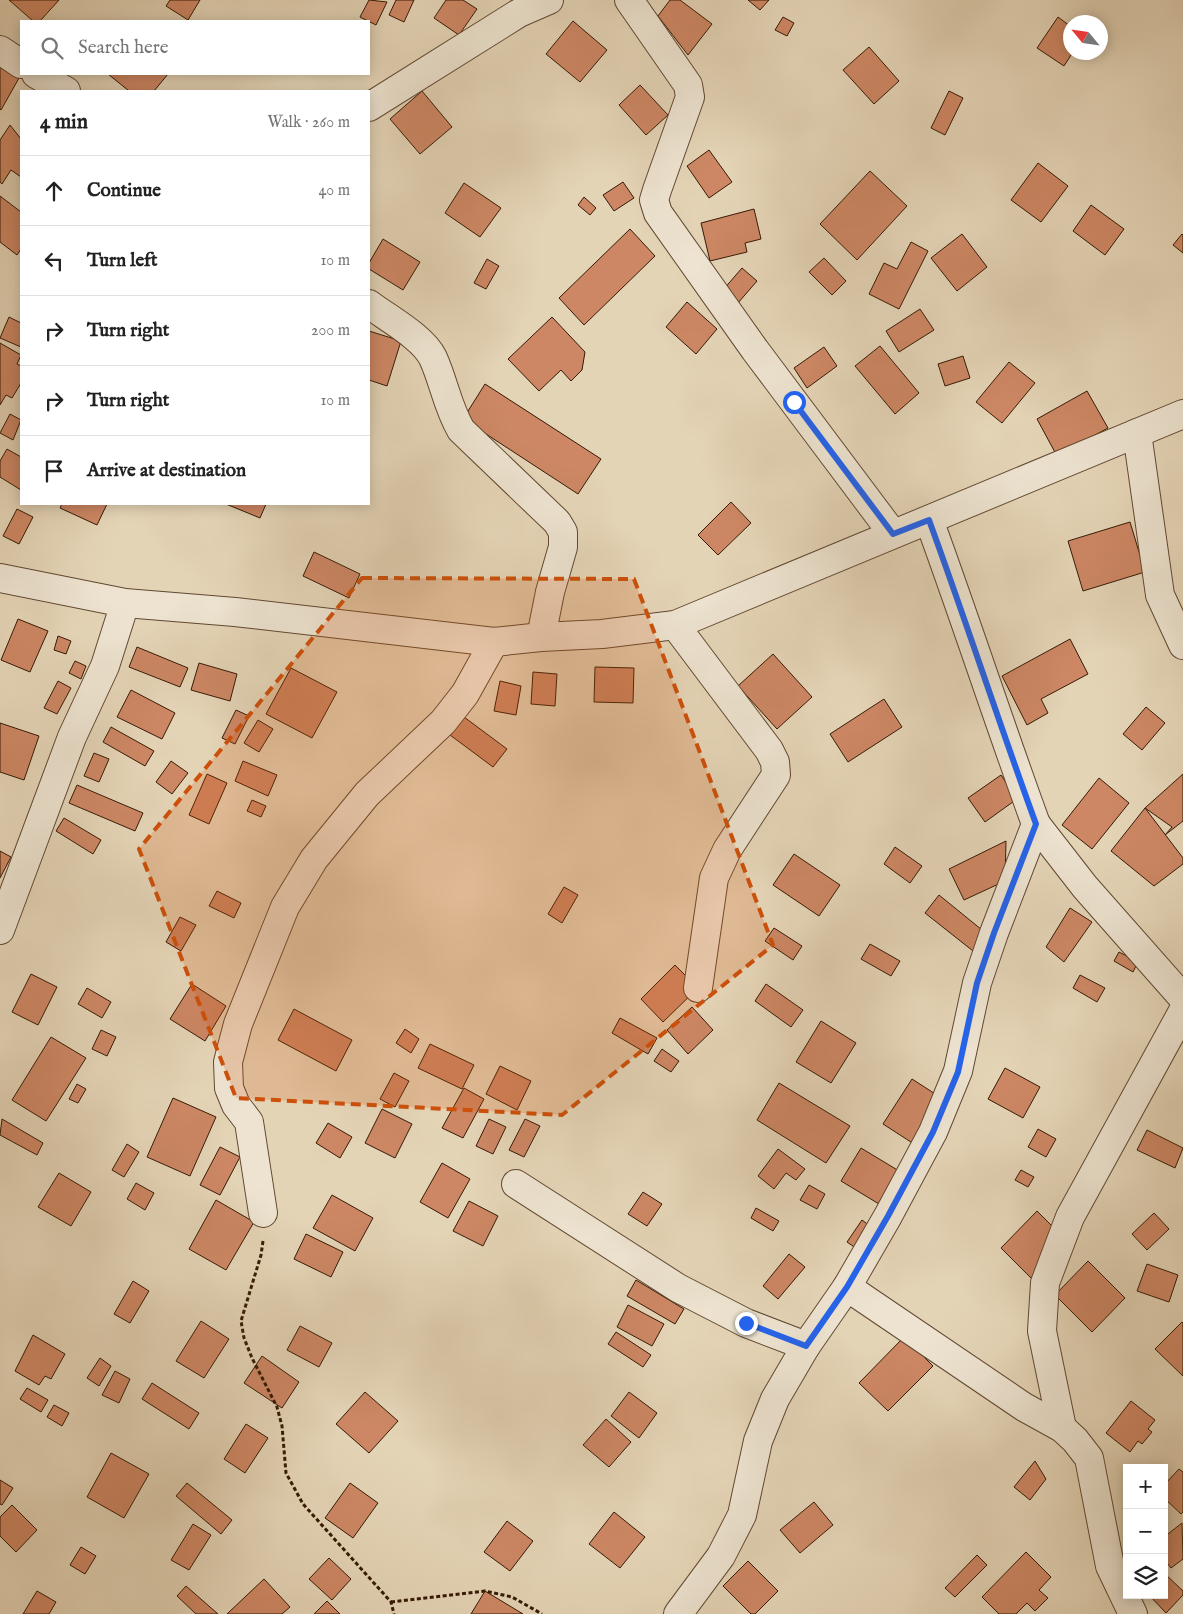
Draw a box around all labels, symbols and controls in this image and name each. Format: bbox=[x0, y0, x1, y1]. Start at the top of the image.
north arrow bbox=[1063, 15, 1108, 60]
search box bbox=[20, 20, 370, 75]
icon: search bbox=[38, 34, 66, 62]
text: Search here bbox=[78, 36, 169, 60]
text: 4 min bbox=[40, 109, 88, 136]
text: Walk · 260 m bbox=[267, 113, 350, 133]
icon: ahead bbox=[40, 177, 68, 205]
text: Continue bbox=[87, 179, 161, 203]
text: 40 m bbox=[318, 181, 350, 201]
icon: left bbox=[40, 247, 68, 275]
text: Turn left bbox=[87, 249, 158, 273]
text: 10 m bbox=[320, 251, 350, 271]
icon: right bbox=[40, 317, 68, 345]
text: Turn right bbox=[87, 319, 169, 343]
text: 200 m bbox=[311, 321, 350, 341]
icon: right bbox=[40, 387, 68, 415]
text: Turn right bbox=[87, 389, 169, 413]
text: 10 m bbox=[320, 391, 350, 411]
route start bbox=[783, 391, 806, 414]
icon: arrive bbox=[40, 457, 68, 485]
text: Arrive at destination bbox=[87, 459, 246, 483]
route end bbox=[735, 1312, 758, 1335]
map controls bbox=[1123, 1464, 1168, 1599]
button: + bbox=[1123, 1464, 1168, 1509]
button: − bbox=[1123, 1509, 1168, 1554]
button: layers bbox=[1123, 1554, 1168, 1599]

